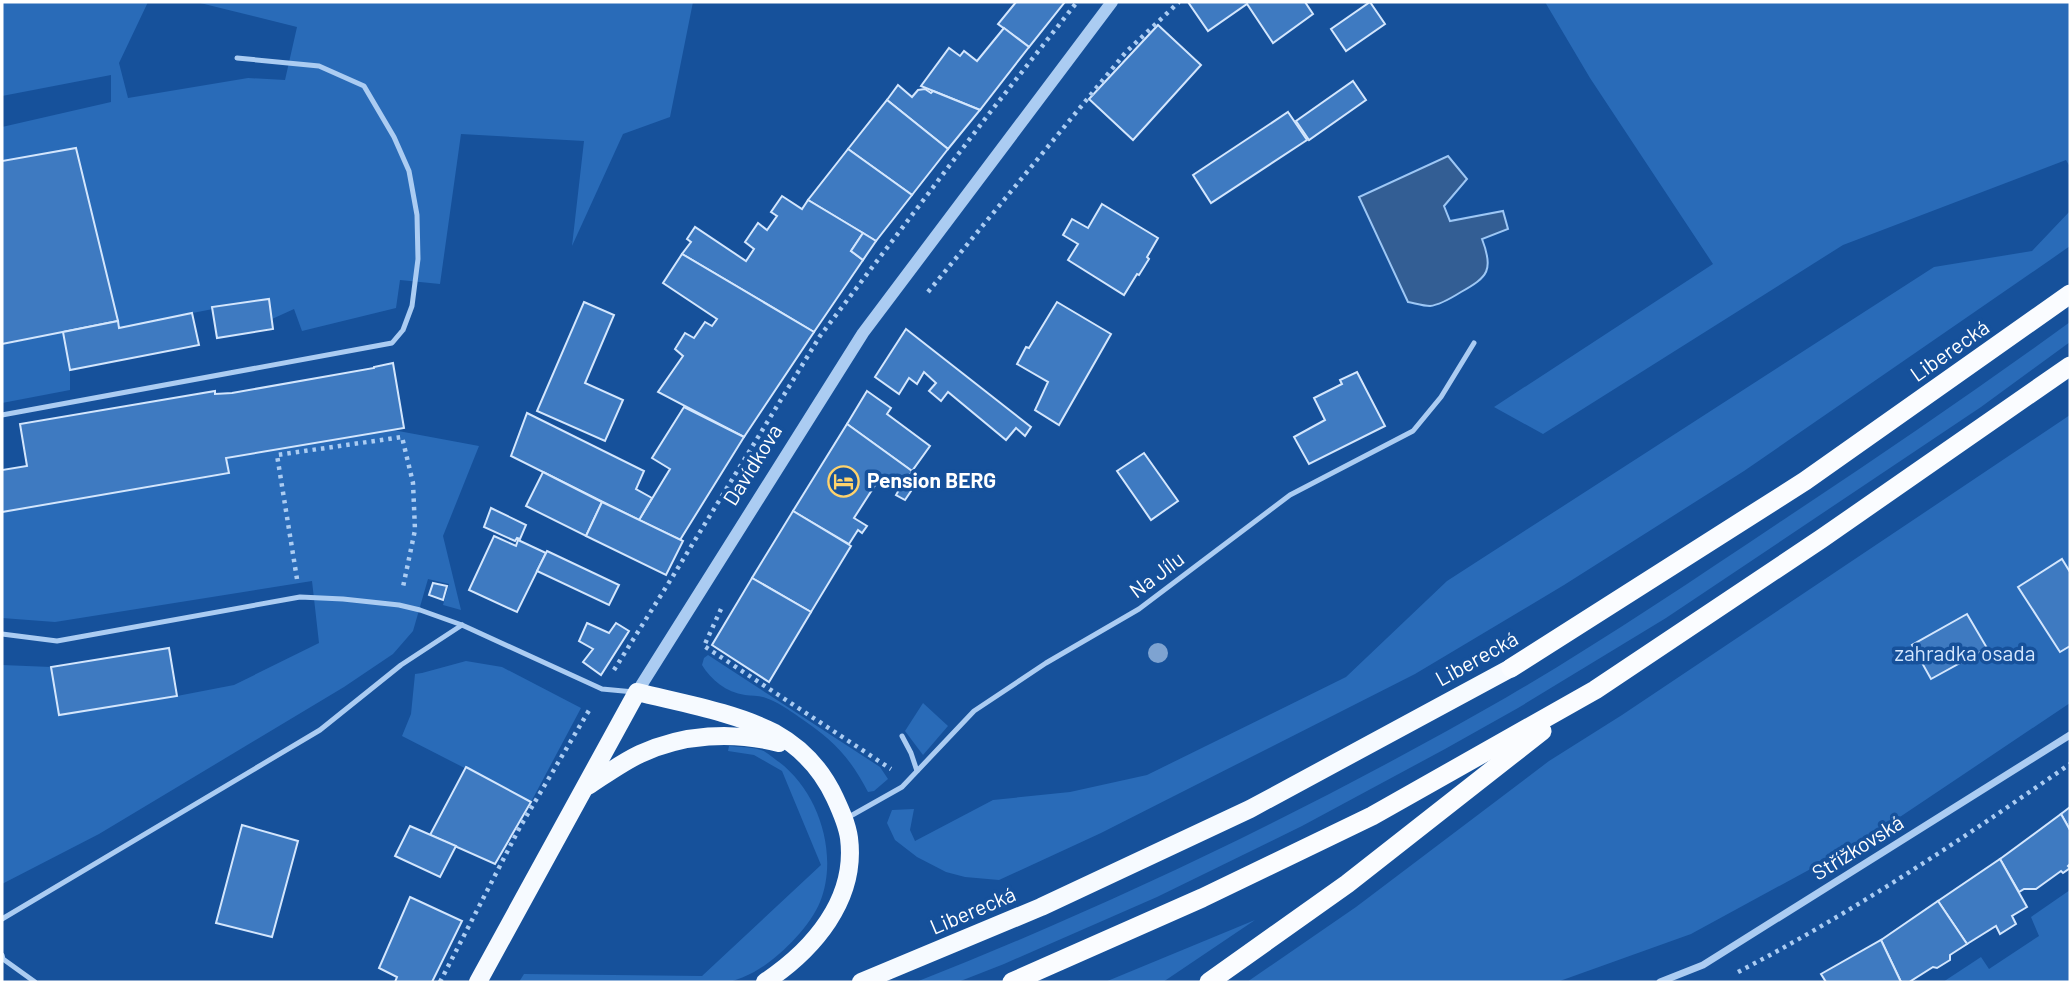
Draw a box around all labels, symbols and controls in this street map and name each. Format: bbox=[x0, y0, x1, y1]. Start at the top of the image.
street label: Liberecká bbox=[1905, 314, 1993, 386]
street label: Davídkova bbox=[717, 419, 786, 509]
hotel icon: Pension BERG bbox=[827, 464, 861, 498]
place label: Pension BERG bbox=[867, 467, 996, 492]
street label: Na Jílu bbox=[1124, 545, 1188, 602]
street label: Liberecká bbox=[1431, 625, 1522, 691]
park label: zahradka osada bbox=[1895, 640, 2035, 665]
street label: Střížkovská bbox=[1807, 809, 1907, 885]
street label: Liberecká bbox=[926, 880, 1019, 939]

